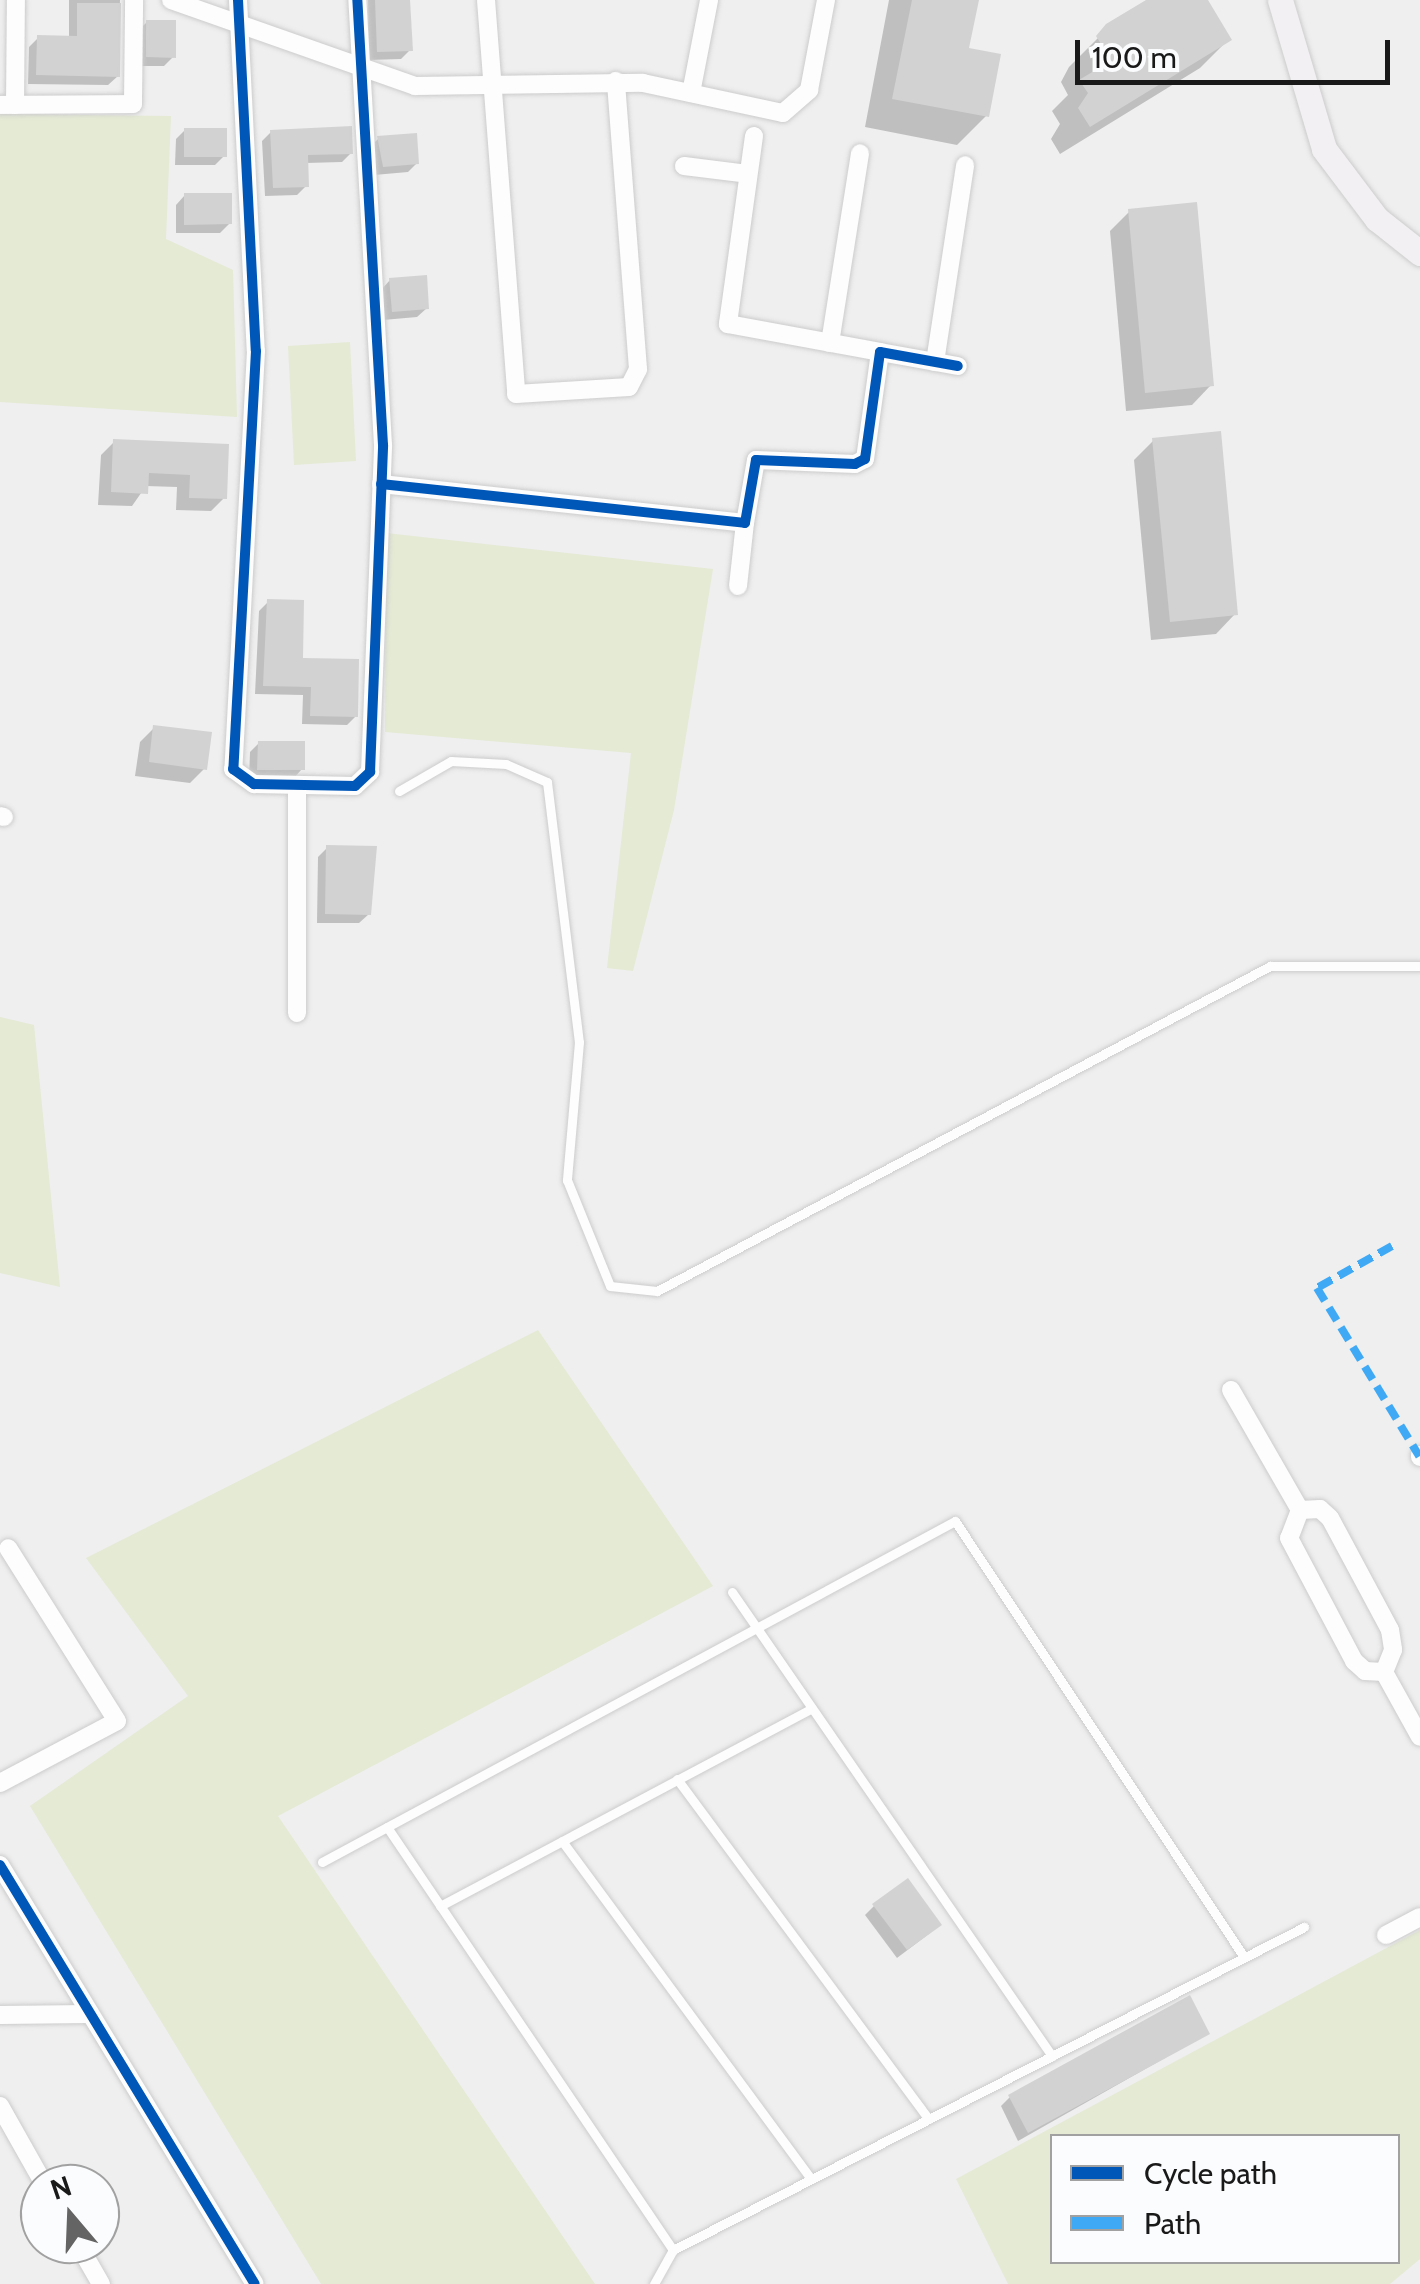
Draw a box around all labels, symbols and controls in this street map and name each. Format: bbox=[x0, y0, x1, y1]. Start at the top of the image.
scale bar bbox=[1080, 20, 1395, 82]
text: 100 m bbox=[1092, 39, 1177, 76]
legend bbox=[1050, 2134, 1400, 2264]
text: Cycle path bbox=[1144, 2155, 1277, 2192]
north arrow bbox=[20, 2164, 120, 2264]
text: N bbox=[46, 2168, 76, 2207]
text: Path bbox=[1144, 2205, 1201, 2242]

